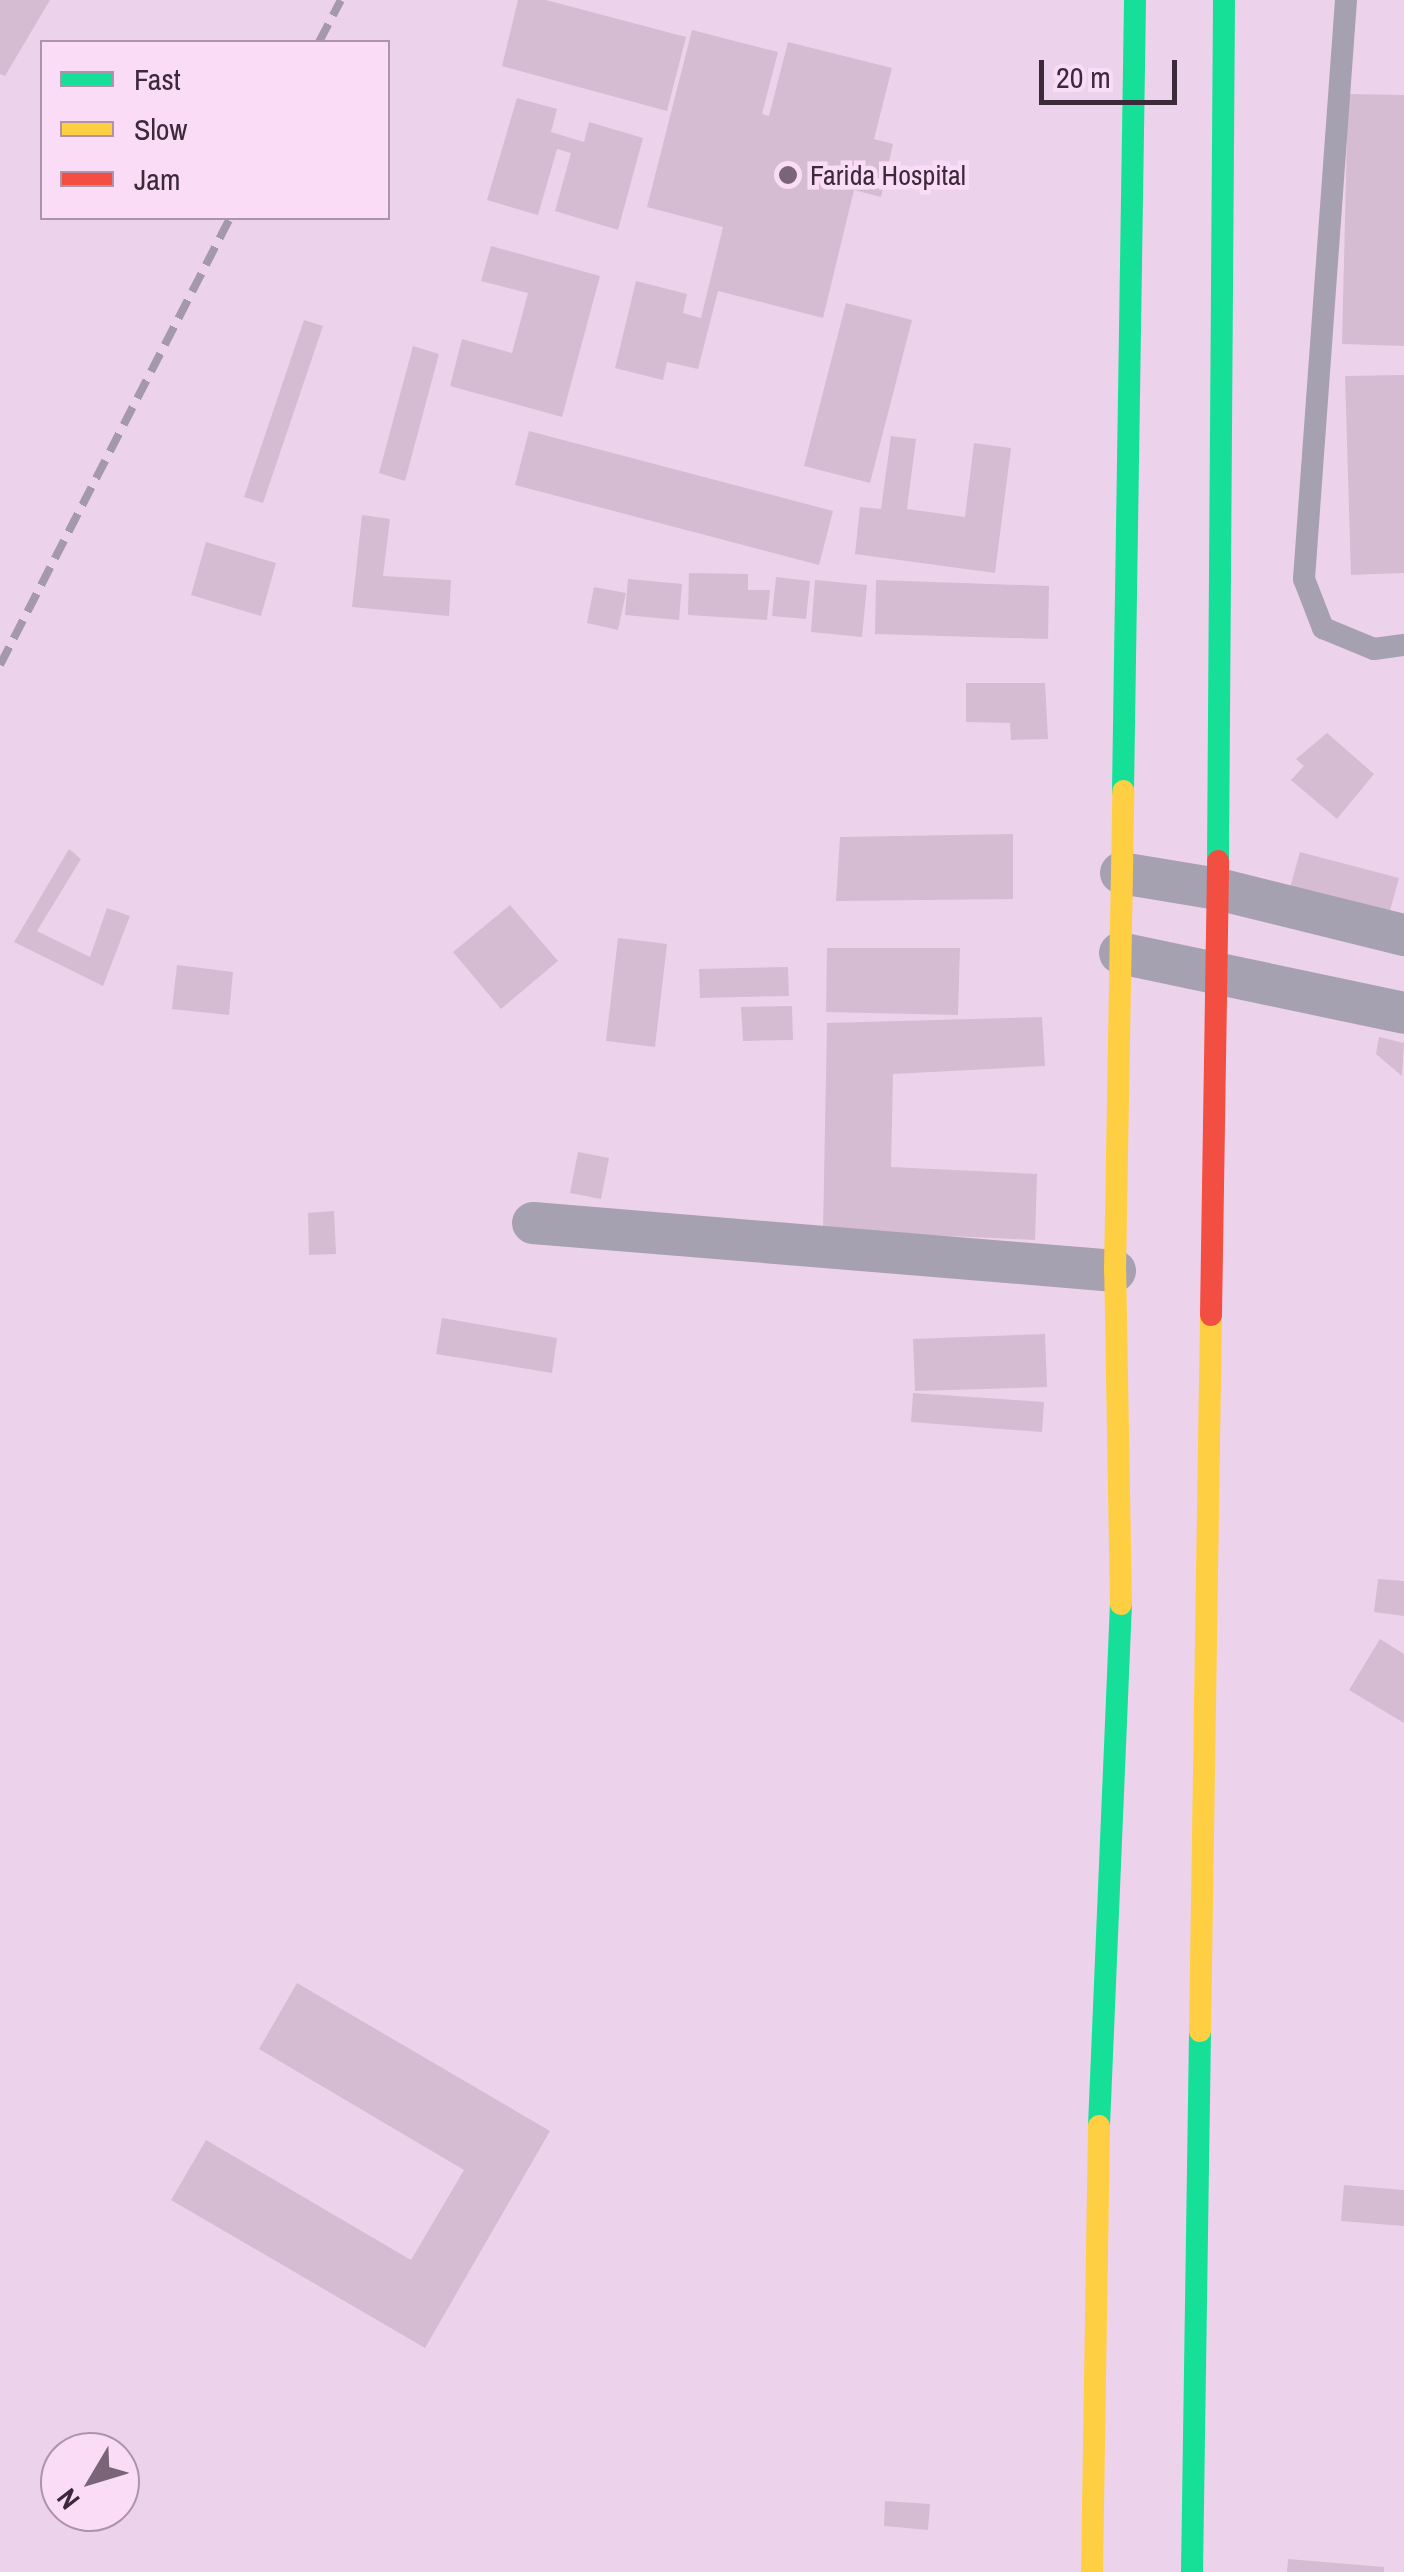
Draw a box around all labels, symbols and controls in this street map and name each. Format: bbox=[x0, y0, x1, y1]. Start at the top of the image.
legend bbox=[40, 40, 390, 220]
scale bar bbox=[1044, 40, 1182, 102]
text: 20 m bbox=[1056, 57, 1111, 97]
text: Fast bbox=[134, 59, 181, 99]
text: Slow bbox=[134, 109, 187, 149]
place label: Farida Hospital bbox=[810, 158, 966, 192]
text: Jam bbox=[134, 159, 180, 199]
marker: Farida Hospital bbox=[775, 162, 801, 188]
north arrow bbox=[40, 2432, 140, 2532]
text: N bbox=[48, 2481, 88, 2517]

